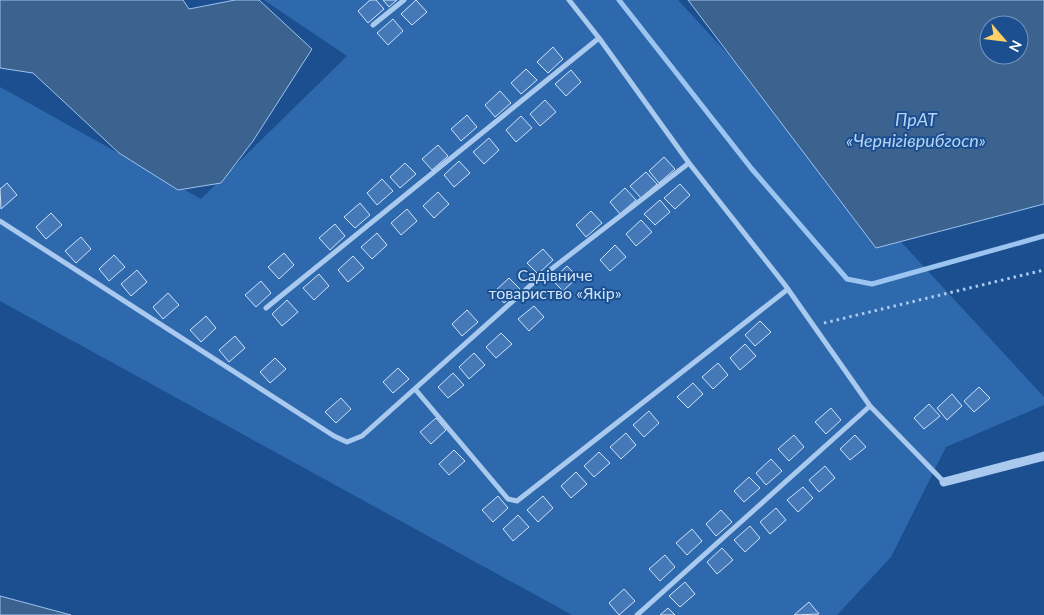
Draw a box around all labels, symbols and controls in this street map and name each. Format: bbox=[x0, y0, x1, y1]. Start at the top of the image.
north arrow bbox=[979, 15, 1029, 65]
text: N bbox=[1006, 38, 1026, 55]
water label: ПрАТ «Чернігіврибгосп» bbox=[846, 108, 986, 151]
park label: Садівниче товариство «Якір» bbox=[488, 265, 622, 302]

